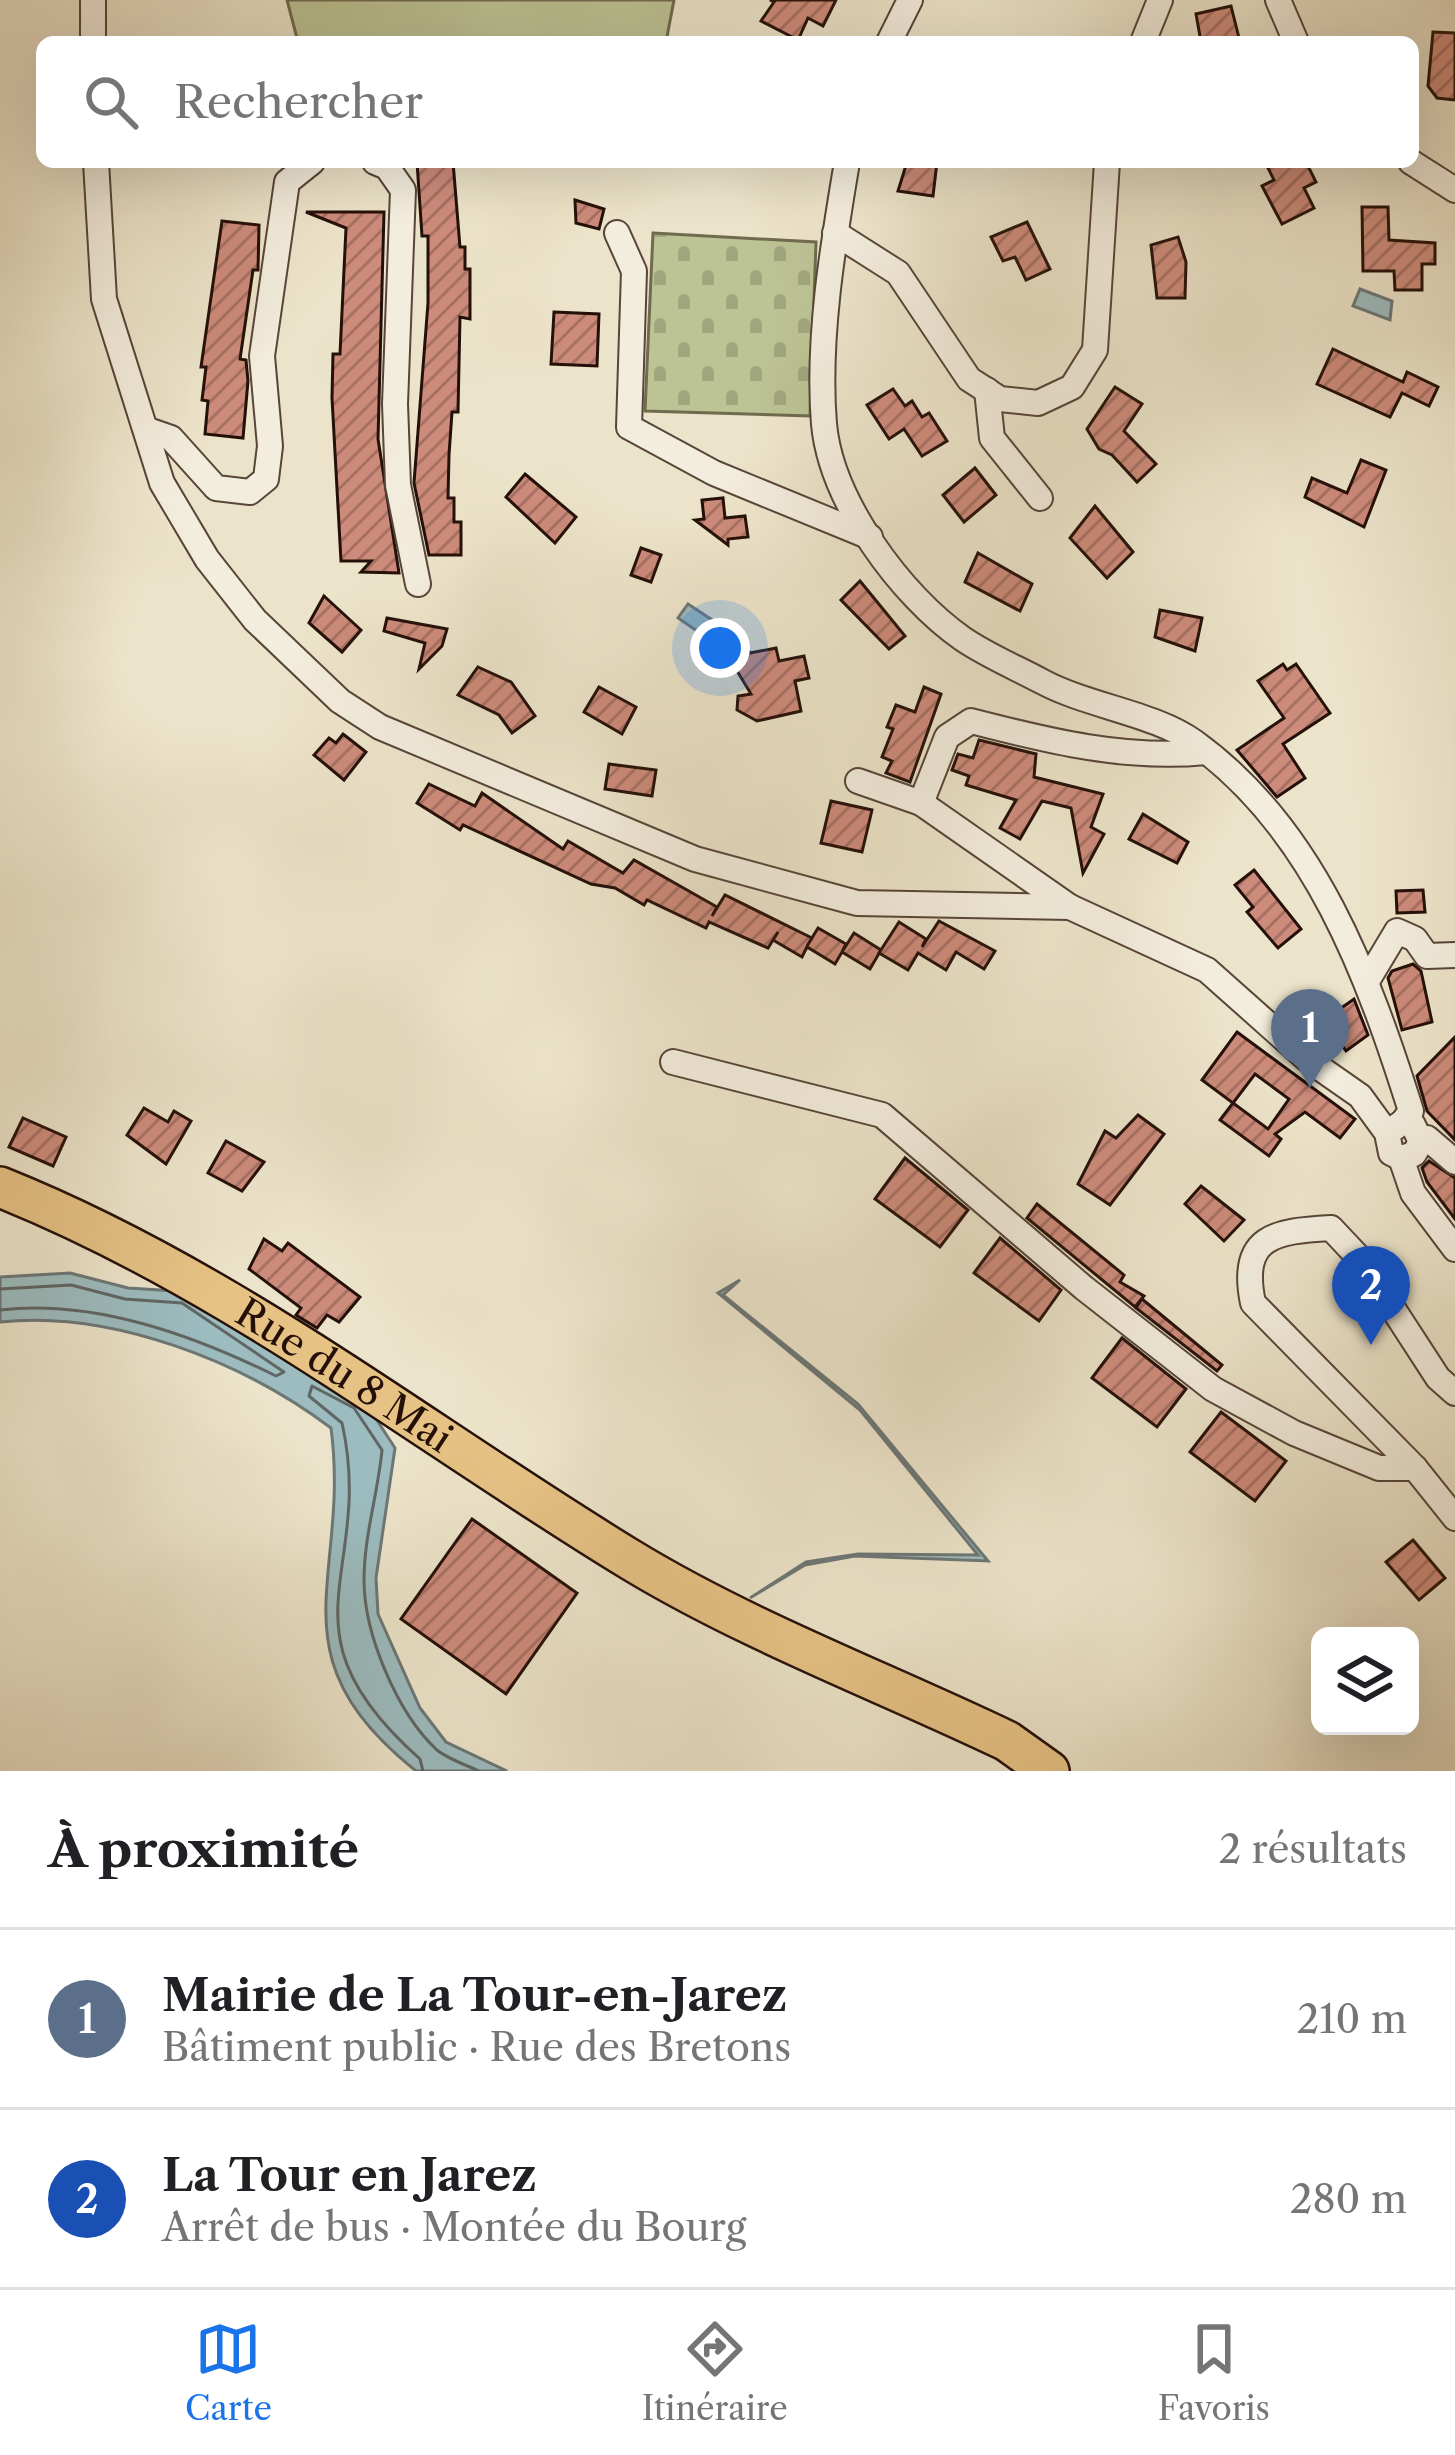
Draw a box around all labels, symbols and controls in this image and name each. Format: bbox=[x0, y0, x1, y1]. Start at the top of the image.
search box bbox=[36, 36, 1419, 168]
icon: search bbox=[78, 69, 144, 135]
text: Rechercher bbox=[174, 74, 423, 130]
your location bbox=[690, 618, 750, 678]
pin: 1 bbox=[1271, 989, 1349, 1088]
pin: 2 bbox=[1332, 1246, 1410, 1345]
street label: Rue du 8 Mai bbox=[227, 1288, 462, 1462]
map controls bbox=[1311, 1627, 1419, 1735]
button: layers bbox=[1311, 1627, 1419, 1735]
text: À proximité bbox=[48, 1818, 359, 1880]
text: 2 résultats bbox=[1219, 1825, 1407, 1873]
text: Mairie de La Tour-en-Jarez bbox=[162, 1967, 787, 2023]
text: 1 bbox=[78, 1995, 96, 2043]
text: 210 m bbox=[1297, 1995, 1407, 2043]
text: Bâtiment public · Rue des Bretons bbox=[162, 2023, 791, 2071]
text: La Tour en Jarez bbox=[162, 2147, 537, 2203]
text: 2 bbox=[75, 2175, 99, 2223]
text: 280 m bbox=[1290, 2175, 1407, 2223]
text: Arrêt de bus · Montée du Bourg bbox=[162, 2203, 746, 2251]
tab: Carte bbox=[185, 2316, 272, 2429]
tab: Itinéraire bbox=[642, 2316, 788, 2429]
tab: Favoris bbox=[1158, 2316, 1270, 2429]

